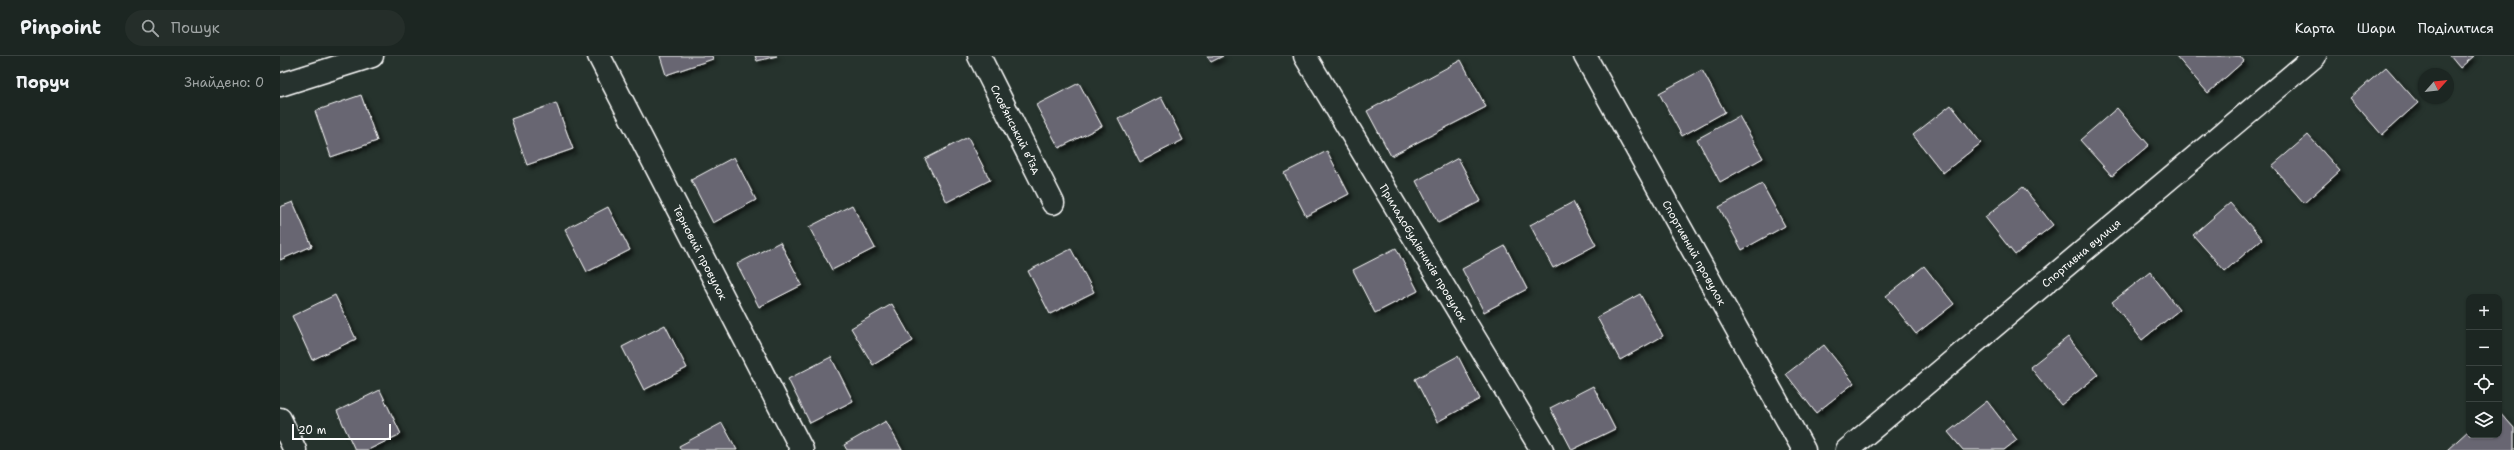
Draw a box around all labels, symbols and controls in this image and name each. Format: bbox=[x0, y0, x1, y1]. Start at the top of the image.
search box bbox=[125, 10, 405, 46]
text: Pinpoint bbox=[20, 15, 101, 40]
icon: search bbox=[139, 17, 161, 39]
text: Пошук bbox=[171, 18, 220, 38]
text: Карта bbox=[2295, 19, 2335, 37]
text: Шари bbox=[2357, 19, 2396, 37]
text: Поділитися bbox=[2418, 19, 2494, 37]
north arrow bbox=[2418, 68, 2454, 104]
text: Поруч bbox=[16, 71, 69, 93]
text: Знайдено: 0 bbox=[184, 74, 264, 91]
street label: Слов’янський в’їзд bbox=[987, 82, 1045, 176]
street label: Приладобудівників провулок bbox=[1376, 181, 1471, 325]
street label: Спортивний провулок bbox=[1659, 197, 1730, 308]
street label: Терновий провулок bbox=[670, 202, 731, 303]
street label: Спортивна вулиця bbox=[2038, 215, 2124, 291]
map controls bbox=[2466, 294, 2502, 438]
button: + bbox=[2466, 294, 2502, 330]
button: − bbox=[2466, 330, 2502, 366]
button: locate bbox=[2466, 366, 2502, 402]
button: layers bbox=[2466, 402, 2502, 438]
scale bar bbox=[292, 422, 391, 441]
text: 20 m bbox=[298, 423, 326, 438]

